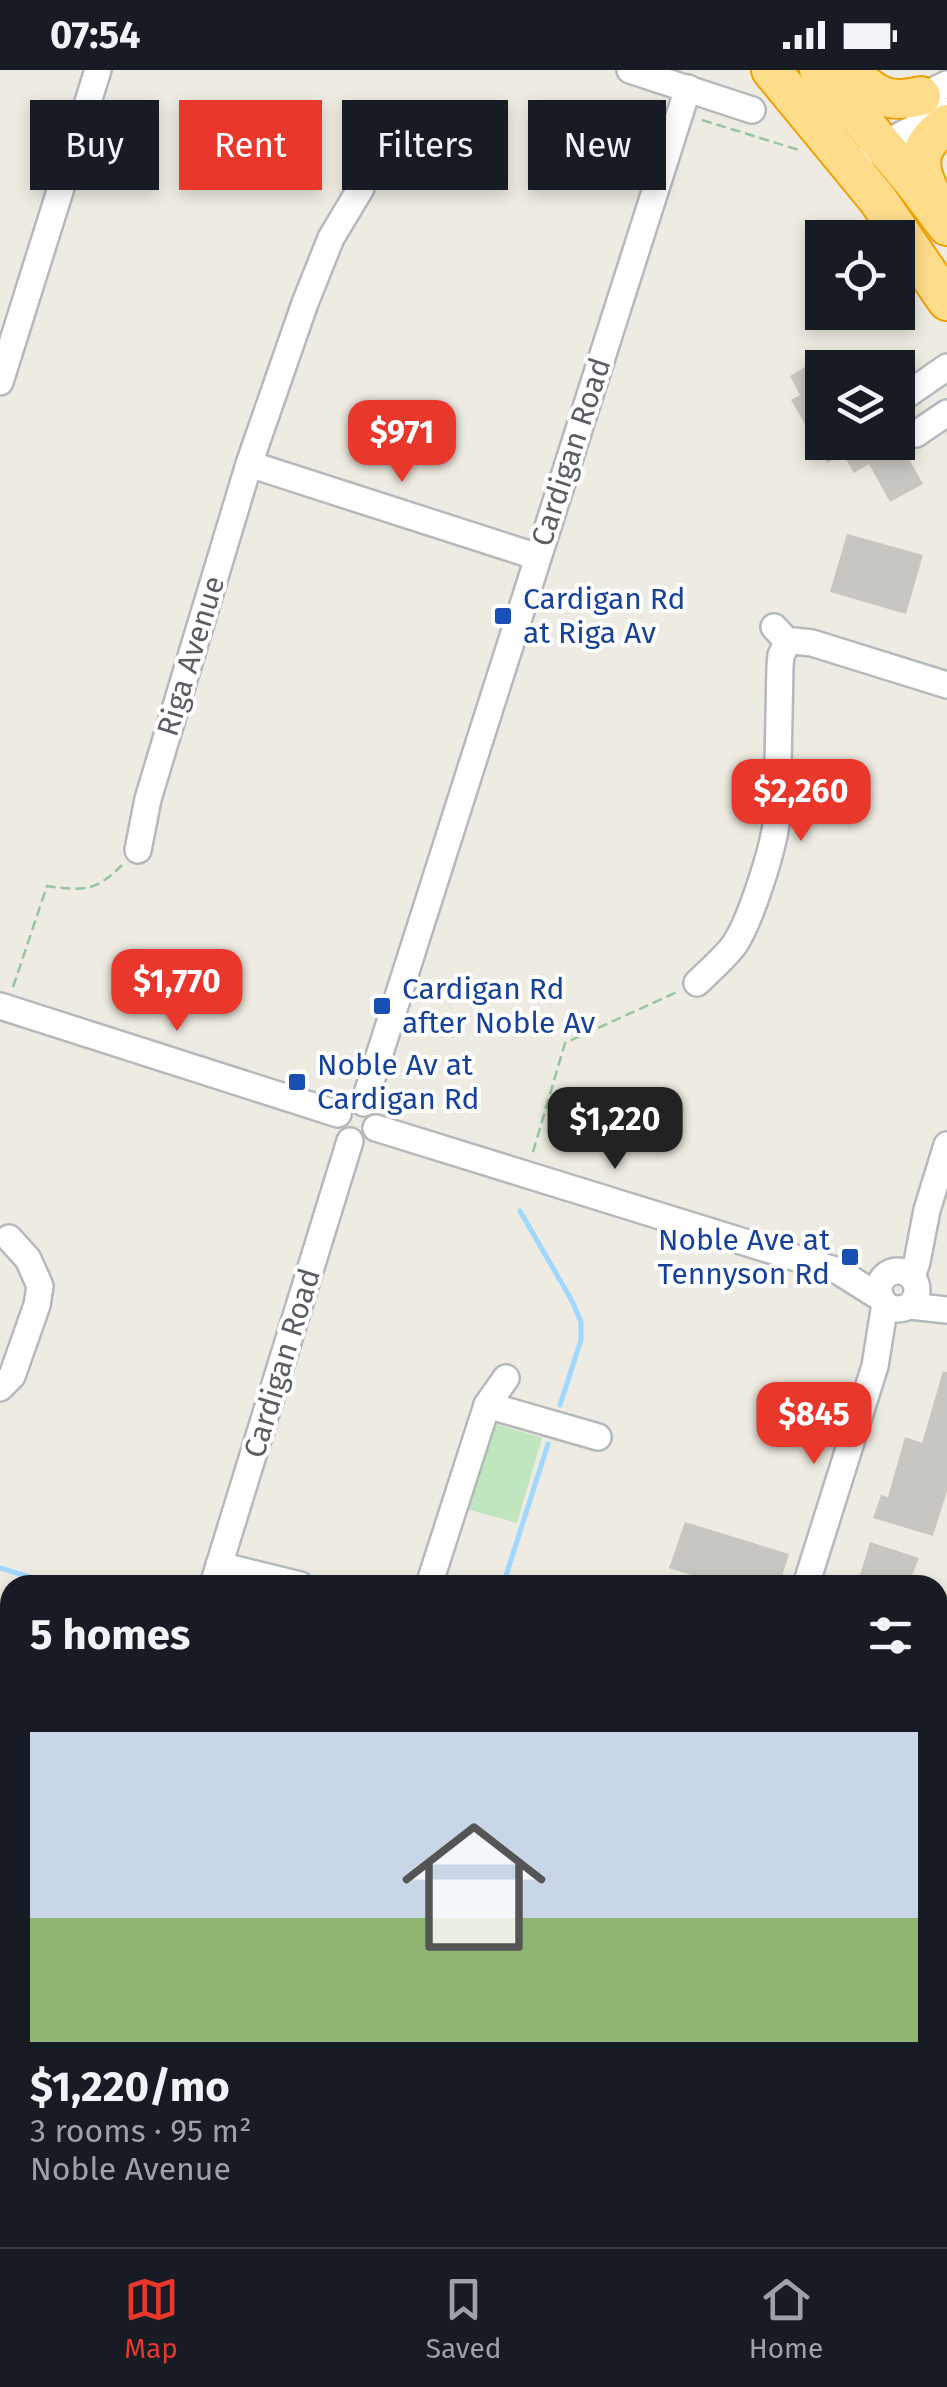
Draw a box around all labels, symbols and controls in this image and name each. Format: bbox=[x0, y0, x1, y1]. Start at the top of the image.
text: 07:54 bbox=[50, 12, 141, 58]
chip: Buy bbox=[30, 100, 159, 190]
chip: Rent bbox=[179, 100, 322, 190]
chip: Filters bbox=[342, 100, 508, 190]
chip: New bbox=[528, 100, 666, 190]
map controls bbox=[805, 220, 915, 460]
button: locate bbox=[805, 220, 915, 330]
button: layers bbox=[805, 350, 915, 460]
street label: Cardigan Road bbox=[524, 353, 618, 551]
pin: $971 bbox=[343, 400, 461, 485]
text: $971 bbox=[370, 413, 434, 451]
street label: Riga Avenue bbox=[150, 572, 232, 740]
place label: Cardigan Rd at Riga Av bbox=[523, 581, 685, 651]
marker: Cardigan Rd at Riga Av bbox=[492, 605, 514, 627]
pin: $2,260 bbox=[720, 759, 882, 844]
text: $2,260 bbox=[754, 772, 848, 810]
pin: $1,770 bbox=[96, 949, 258, 1034]
text: $1,770 bbox=[133, 962, 221, 1000]
place label: Cardigan Rd after Noble Av bbox=[402, 971, 596, 1041]
marker: Cardigan Rd after Noble Av bbox=[371, 995, 393, 1017]
place label: Noble Av at Cardigan Rd bbox=[317, 1047, 479, 1117]
marker: Noble Av at Cardigan Rd bbox=[286, 1071, 308, 1093]
pin: $1,220 bbox=[534, 1087, 696, 1172]
text: $1,220 bbox=[570, 1100, 660, 1138]
place label: Noble Ave at Tennyson Rd bbox=[658, 1222, 830, 1292]
marker: Noble Ave at Tennyson Rd bbox=[839, 1246, 861, 1268]
street label: Cardigan Road bbox=[236, 1264, 328, 1462]
pin: $845 bbox=[755, 1382, 873, 1467]
text: $845 bbox=[778, 1395, 850, 1433]
icon: filters bbox=[863, 1608, 918, 1663]
text: 5 homes bbox=[30, 1610, 190, 1660]
icon: home bbox=[384, 1797, 564, 1977]
text: $1,220/mo bbox=[30, 2062, 230, 2112]
text: 3 rooms · 95 m² bbox=[30, 2112, 252, 2150]
text: Noble Avenue bbox=[30, 2150, 231, 2188]
tab: Map bbox=[124, 2272, 179, 2365]
tab: Saved bbox=[426, 2272, 502, 2365]
tab: Home bbox=[749, 2272, 823, 2365]

